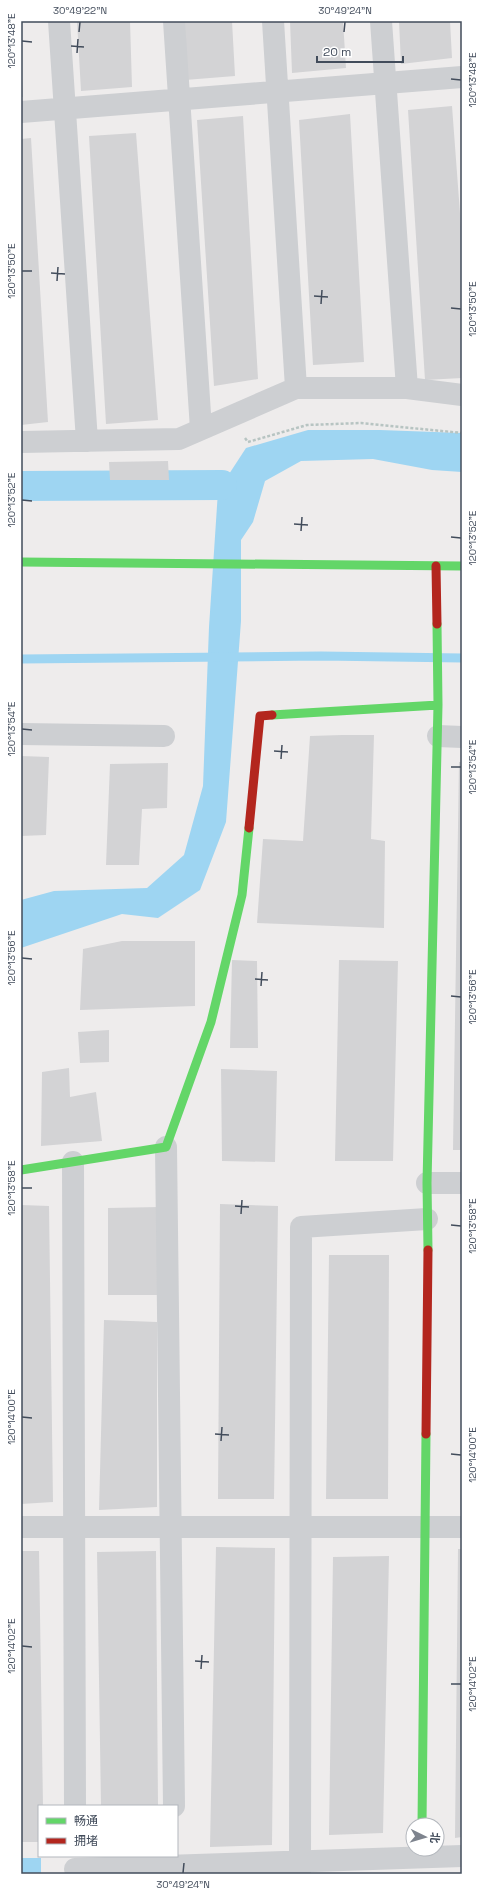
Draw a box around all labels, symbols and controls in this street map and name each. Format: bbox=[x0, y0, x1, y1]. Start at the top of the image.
text: 30°49'22"N bbox=[53, 4, 107, 17]
text: 30°49'24"N bbox=[318, 4, 372, 17]
text: 120°13'48"E bbox=[5, 13, 18, 69]
scale bar bbox=[317, 38, 403, 64]
text: 20 m bbox=[323, 44, 351, 60]
text: 120°13'48"E bbox=[466, 52, 479, 108]
text: 120°13'50"E bbox=[5, 243, 18, 299]
text: 120°13'50"E bbox=[466, 281, 479, 337]
text: 120°13'52"E bbox=[5, 472, 18, 527]
text: 120°13'52"E bbox=[466, 510, 479, 565]
text: 120°13'54"E bbox=[5, 701, 18, 756]
text: 120°13'54"E bbox=[466, 739, 479, 794]
text: 120°13'56"E bbox=[5, 930, 18, 986]
text: 120°13'56"E bbox=[466, 969, 479, 1025]
text: 120°13'58"E bbox=[5, 1160, 18, 1216]
text: 120°13'58"E bbox=[466, 1198, 479, 1254]
text: 120°14'00"E bbox=[5, 1389, 18, 1445]
text: 120°14'00"E bbox=[466, 1427, 479, 1483]
text: 120°14'02"E bbox=[5, 1618, 18, 1674]
text: 120°14'02"E bbox=[466, 1656, 479, 1712]
legend bbox=[38, 1805, 178, 1857]
text: 畅通 bbox=[74, 1813, 98, 1829]
north arrow bbox=[405, 1817, 445, 1857]
text: 北 bbox=[428, 1832, 442, 1844]
text: 拥堵 bbox=[74, 1833, 98, 1849]
text: 30°49'24"N bbox=[156, 1878, 210, 1891]

